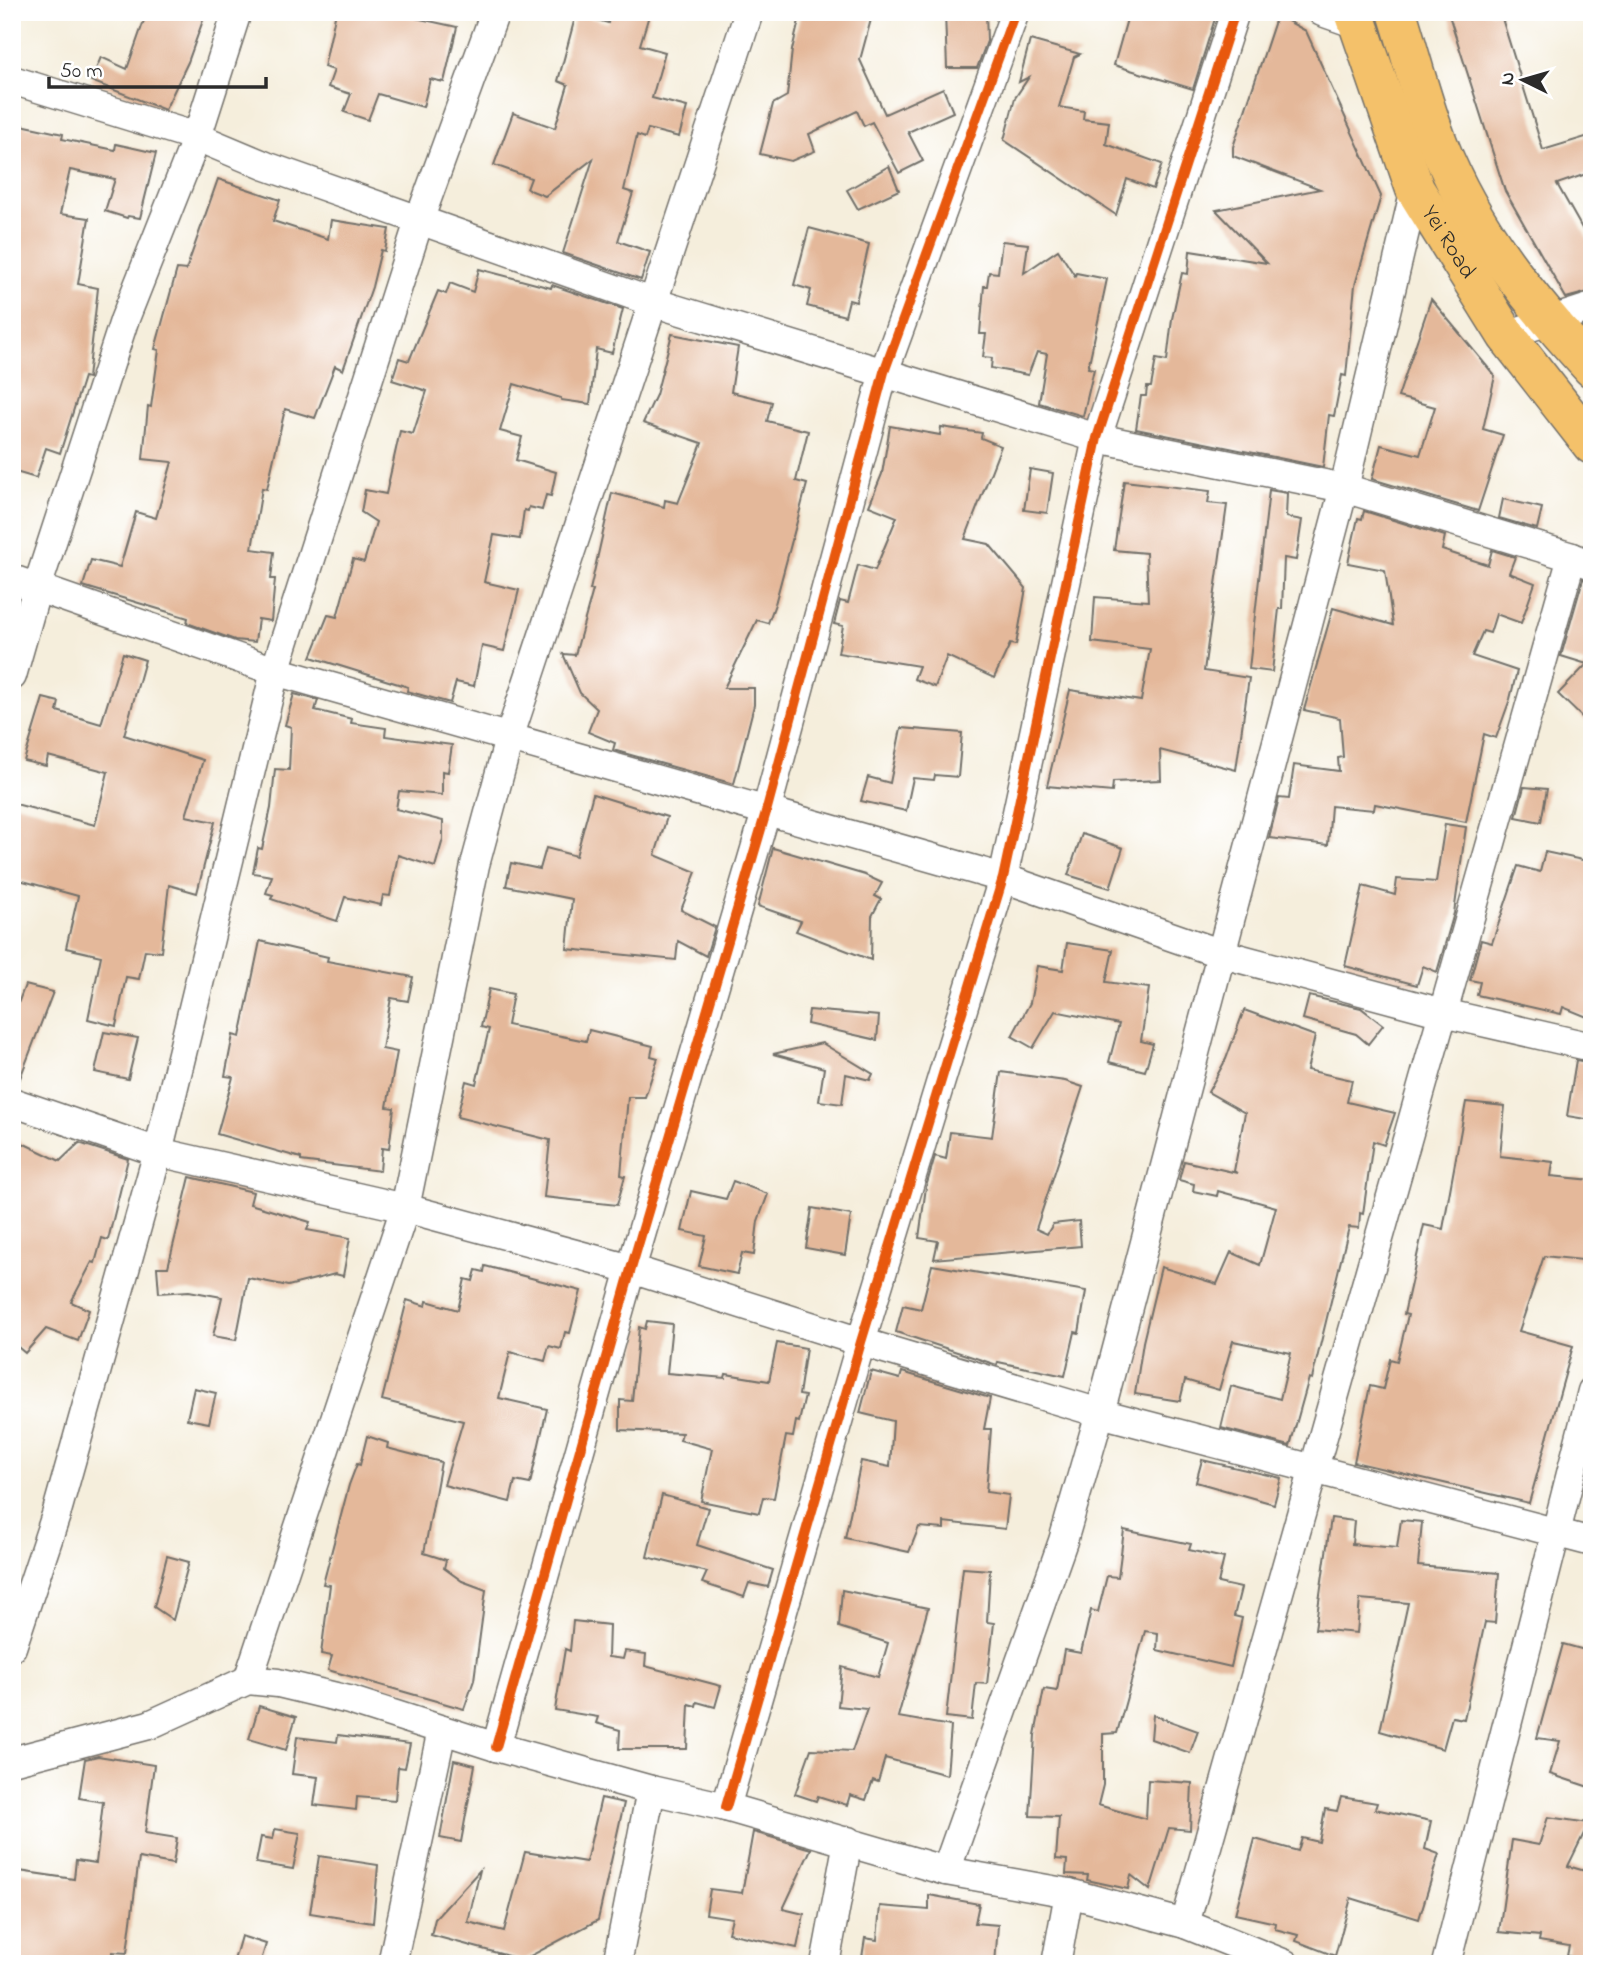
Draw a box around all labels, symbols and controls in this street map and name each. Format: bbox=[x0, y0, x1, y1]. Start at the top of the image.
scale bar bbox=[49, 46, 266, 90]
north arrow bbox=[1488, 46, 1558, 116]
text: 50 m bbox=[60, 57, 103, 87]
text: N bbox=[1495, 71, 1523, 86]
street label: Yei Road bbox=[1413, 199, 1484, 285]

